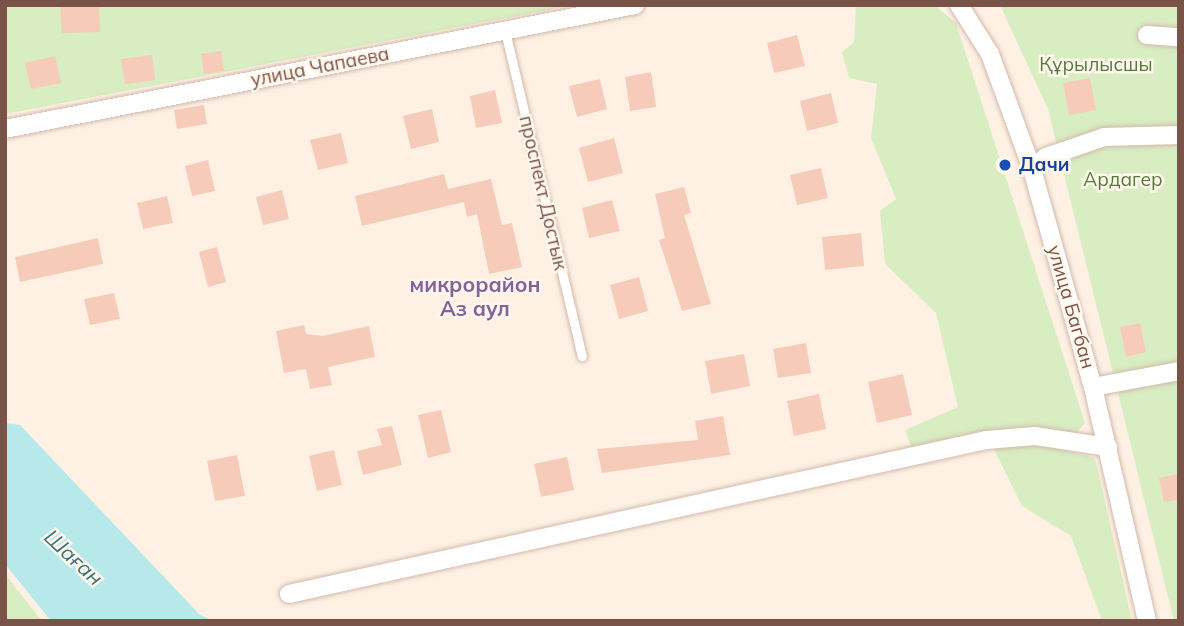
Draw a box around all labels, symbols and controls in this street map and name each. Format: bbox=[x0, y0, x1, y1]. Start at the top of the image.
street label: улица Чапаева bbox=[249, 42, 391, 92]
park label: Құрылысшы bbox=[1039, 54, 1153, 76]
street label: проспект Достык bbox=[514, 113, 572, 273]
place label: Дачи bbox=[1019, 154, 1069, 176]
marker: Дачи bbox=[997, 157, 1013, 173]
park label: Ардагер bbox=[1083, 169, 1163, 191]
street label: улица Багбан bbox=[1043, 243, 1099, 371]
district label: микрорайон Аз аул bbox=[410, 271, 540, 321]
water label: Шаған bbox=[40, 524, 108, 590]

